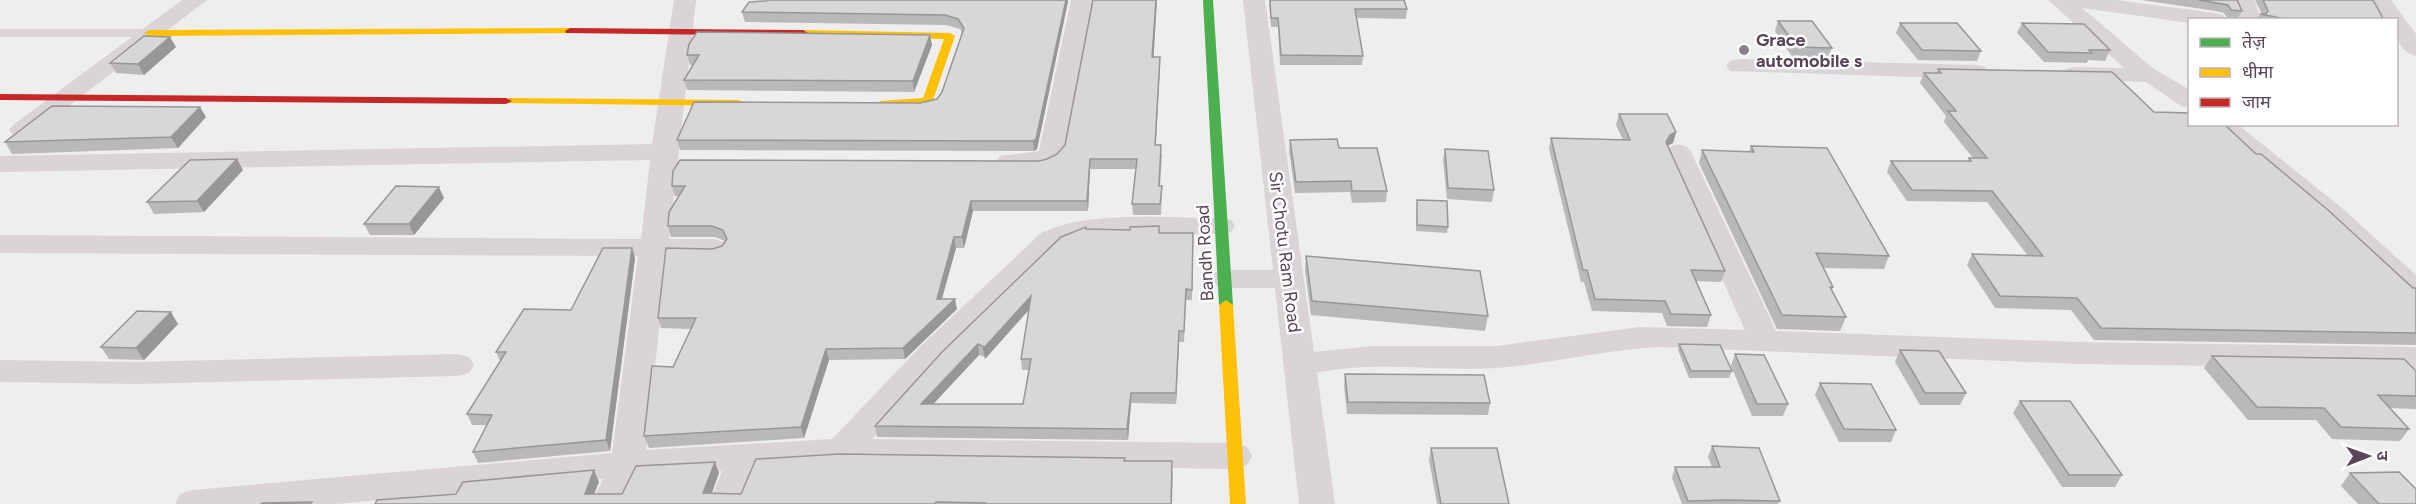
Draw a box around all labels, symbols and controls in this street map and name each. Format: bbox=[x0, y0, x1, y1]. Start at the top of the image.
legend bbox=[2188, 18, 2398, 126]
place label: Grace automobile s bbox=[1756, 29, 1863, 72]
text: तेज़ bbox=[2242, 31, 2266, 53]
marker: Grace automobile s bbox=[1737, 43, 1751, 57]
text: धीमा bbox=[2242, 61, 2273, 83]
text: जाम bbox=[2242, 91, 2272, 113]
street label: Sir Chotu Ram Road bbox=[1264, 170, 1306, 334]
street label: Bandh Road bbox=[1191, 204, 1219, 302]
north arrow bbox=[2338, 426, 2398, 486]
text: उ bbox=[2373, 451, 2392, 461]

